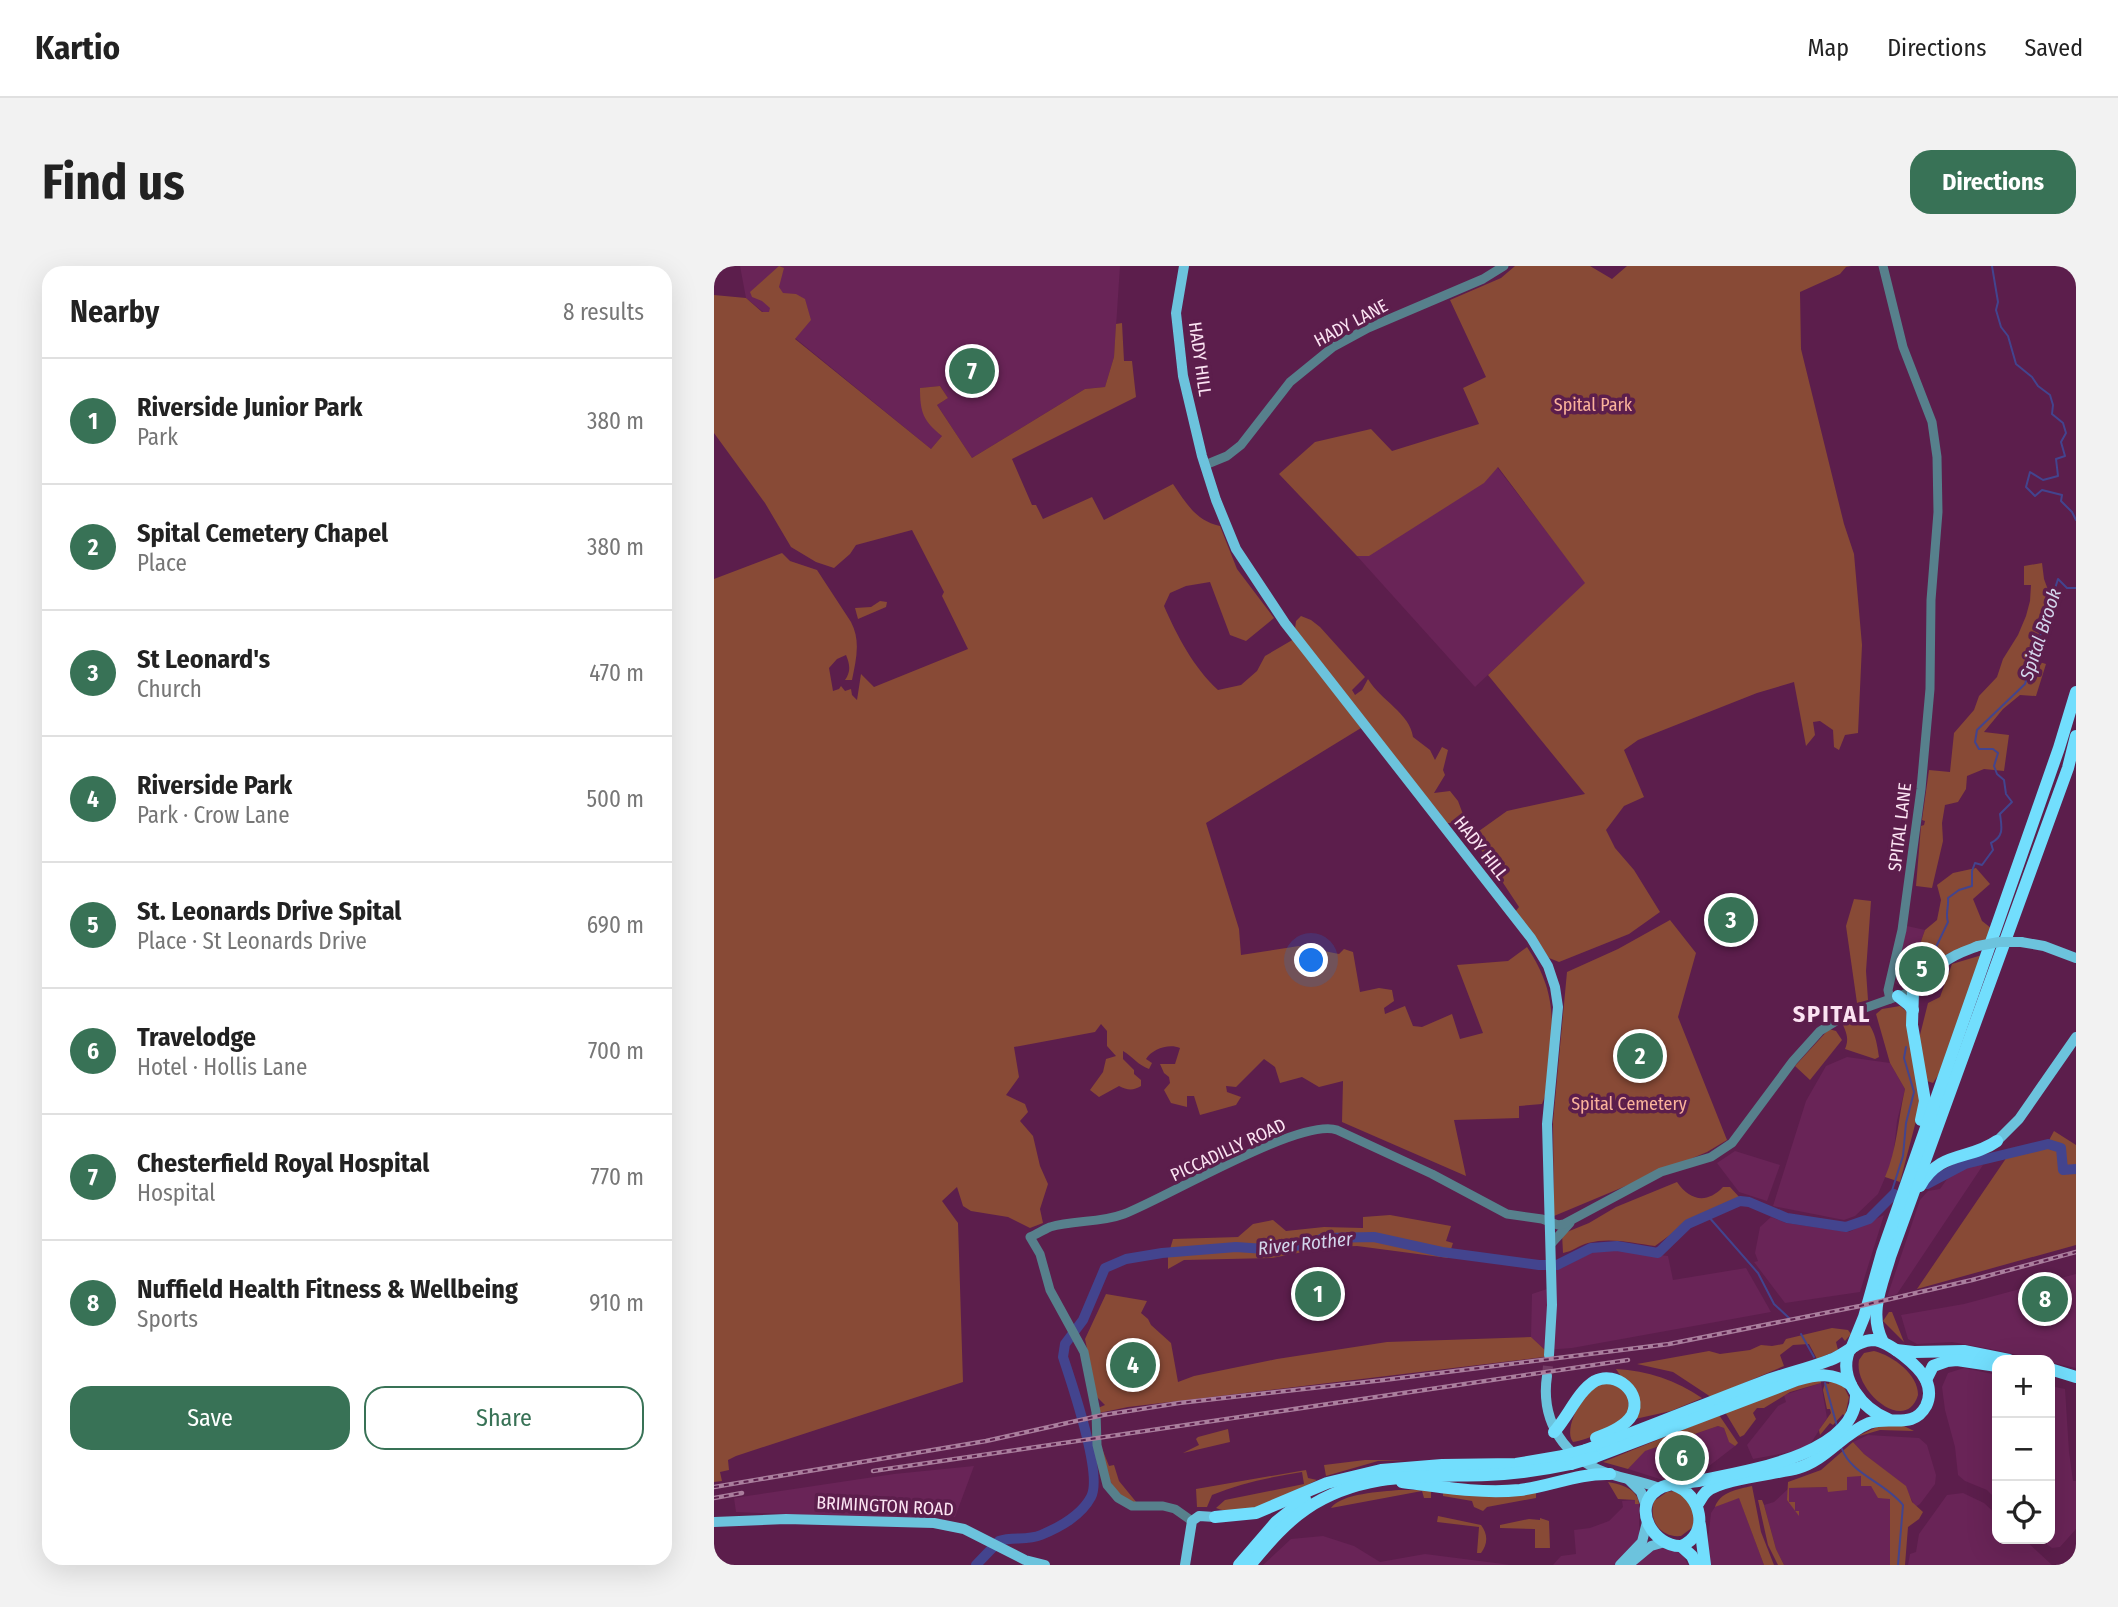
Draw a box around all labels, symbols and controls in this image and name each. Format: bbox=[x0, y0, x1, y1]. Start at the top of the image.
text: Kartio bbox=[35, 28, 120, 68]
text: Map bbox=[1808, 34, 1849, 62]
text: Directions bbox=[1887, 34, 1986, 62]
text: Saved bbox=[2024, 34, 2083, 62]
button: Directions bbox=[1910, 150, 2076, 214]
text: Find us bbox=[42, 153, 185, 212]
text: Nearby bbox=[70, 294, 159, 330]
street label: HADY LANE bbox=[1310, 294, 1392, 352]
text: 8 results bbox=[563, 298, 644, 326]
street label: HADY HILL bbox=[1184, 320, 1216, 398]
pin: 7 bbox=[949, 345, 995, 397]
text: Riverside Junior Park bbox=[137, 392, 362, 423]
park label: Spital Park bbox=[1554, 394, 1633, 416]
text: 1 bbox=[88, 407, 98, 435]
text: 380 m bbox=[587, 407, 644, 435]
text: Park bbox=[137, 423, 178, 451]
text: Spital Cemetery Chapel bbox=[137, 518, 388, 549]
text: 2 bbox=[88, 533, 98, 561]
text: 380 m bbox=[587, 533, 644, 561]
text: Place bbox=[137, 549, 187, 577]
water label: Spital Brook bbox=[2015, 585, 2066, 684]
text: St Leonard's bbox=[137, 644, 270, 675]
text: 3 bbox=[88, 659, 98, 687]
text: 470 m bbox=[589, 659, 644, 687]
text: Church bbox=[137, 675, 202, 703]
text: Riverside Park bbox=[137, 770, 292, 801]
street label: SPITAL LANE bbox=[1884, 781, 1916, 873]
text: 4 bbox=[87, 785, 99, 813]
text: 500 m bbox=[586, 785, 644, 813]
text: Park · Crow Lane bbox=[137, 801, 290, 829]
street label: HADY HILL bbox=[1449, 812, 1513, 884]
pin: 3 bbox=[1708, 894, 1754, 946]
text: St. Leonards Drive Spital bbox=[137, 896, 401, 927]
text: 5 bbox=[87, 911, 99, 939]
text: 690 m bbox=[587, 911, 644, 939]
text: Place · St Leonards Drive bbox=[137, 927, 367, 955]
your location bbox=[1294, 943, 1328, 977]
pin: 5 bbox=[1899, 943, 1945, 995]
district label: SPITAL bbox=[1793, 1000, 1871, 1028]
text: Travelodge bbox=[137, 1022, 256, 1053]
pin: 2 bbox=[1617, 1030, 1663, 1082]
text: 6 bbox=[87, 1037, 99, 1065]
text: 700 m bbox=[588, 1037, 644, 1065]
text: Hotel · Hollis Lane bbox=[137, 1053, 307, 1081]
park label: Spital Cemetery bbox=[1571, 1093, 1687, 1115]
street label: PICCADILLY ROAD bbox=[1167, 1114, 1289, 1186]
text: Chesterfield Royal Hospital bbox=[137, 1148, 429, 1179]
text: 7 bbox=[88, 1163, 98, 1191]
text: 770 m bbox=[590, 1163, 644, 1191]
text: Hospital bbox=[137, 1179, 215, 1207]
water label: River Rother bbox=[1257, 1227, 1355, 1260]
pin: 1 bbox=[1295, 1268, 1341, 1320]
pin: 8 bbox=[2022, 1273, 2068, 1325]
text: Nuffield Health Fitness & Wellbeing bbox=[137, 1274, 518, 1305]
text: 8 bbox=[87, 1289, 99, 1317]
text: 910 m bbox=[589, 1289, 644, 1317]
text: Sports bbox=[137, 1305, 198, 1333]
pin: 4 bbox=[1110, 1339, 1156, 1391]
map controls bbox=[1992, 1355, 2055, 1544]
button: + bbox=[1992, 1355, 2055, 1418]
button: Save bbox=[70, 1386, 350, 1450]
button: Share bbox=[364, 1386, 644, 1450]
button: − bbox=[1992, 1418, 2055, 1481]
pin: 6 bbox=[1659, 1432, 1705, 1484]
button: locate bbox=[1992, 1481, 2055, 1544]
street label: BRIMINGTON ROAD bbox=[816, 1491, 954, 1521]

